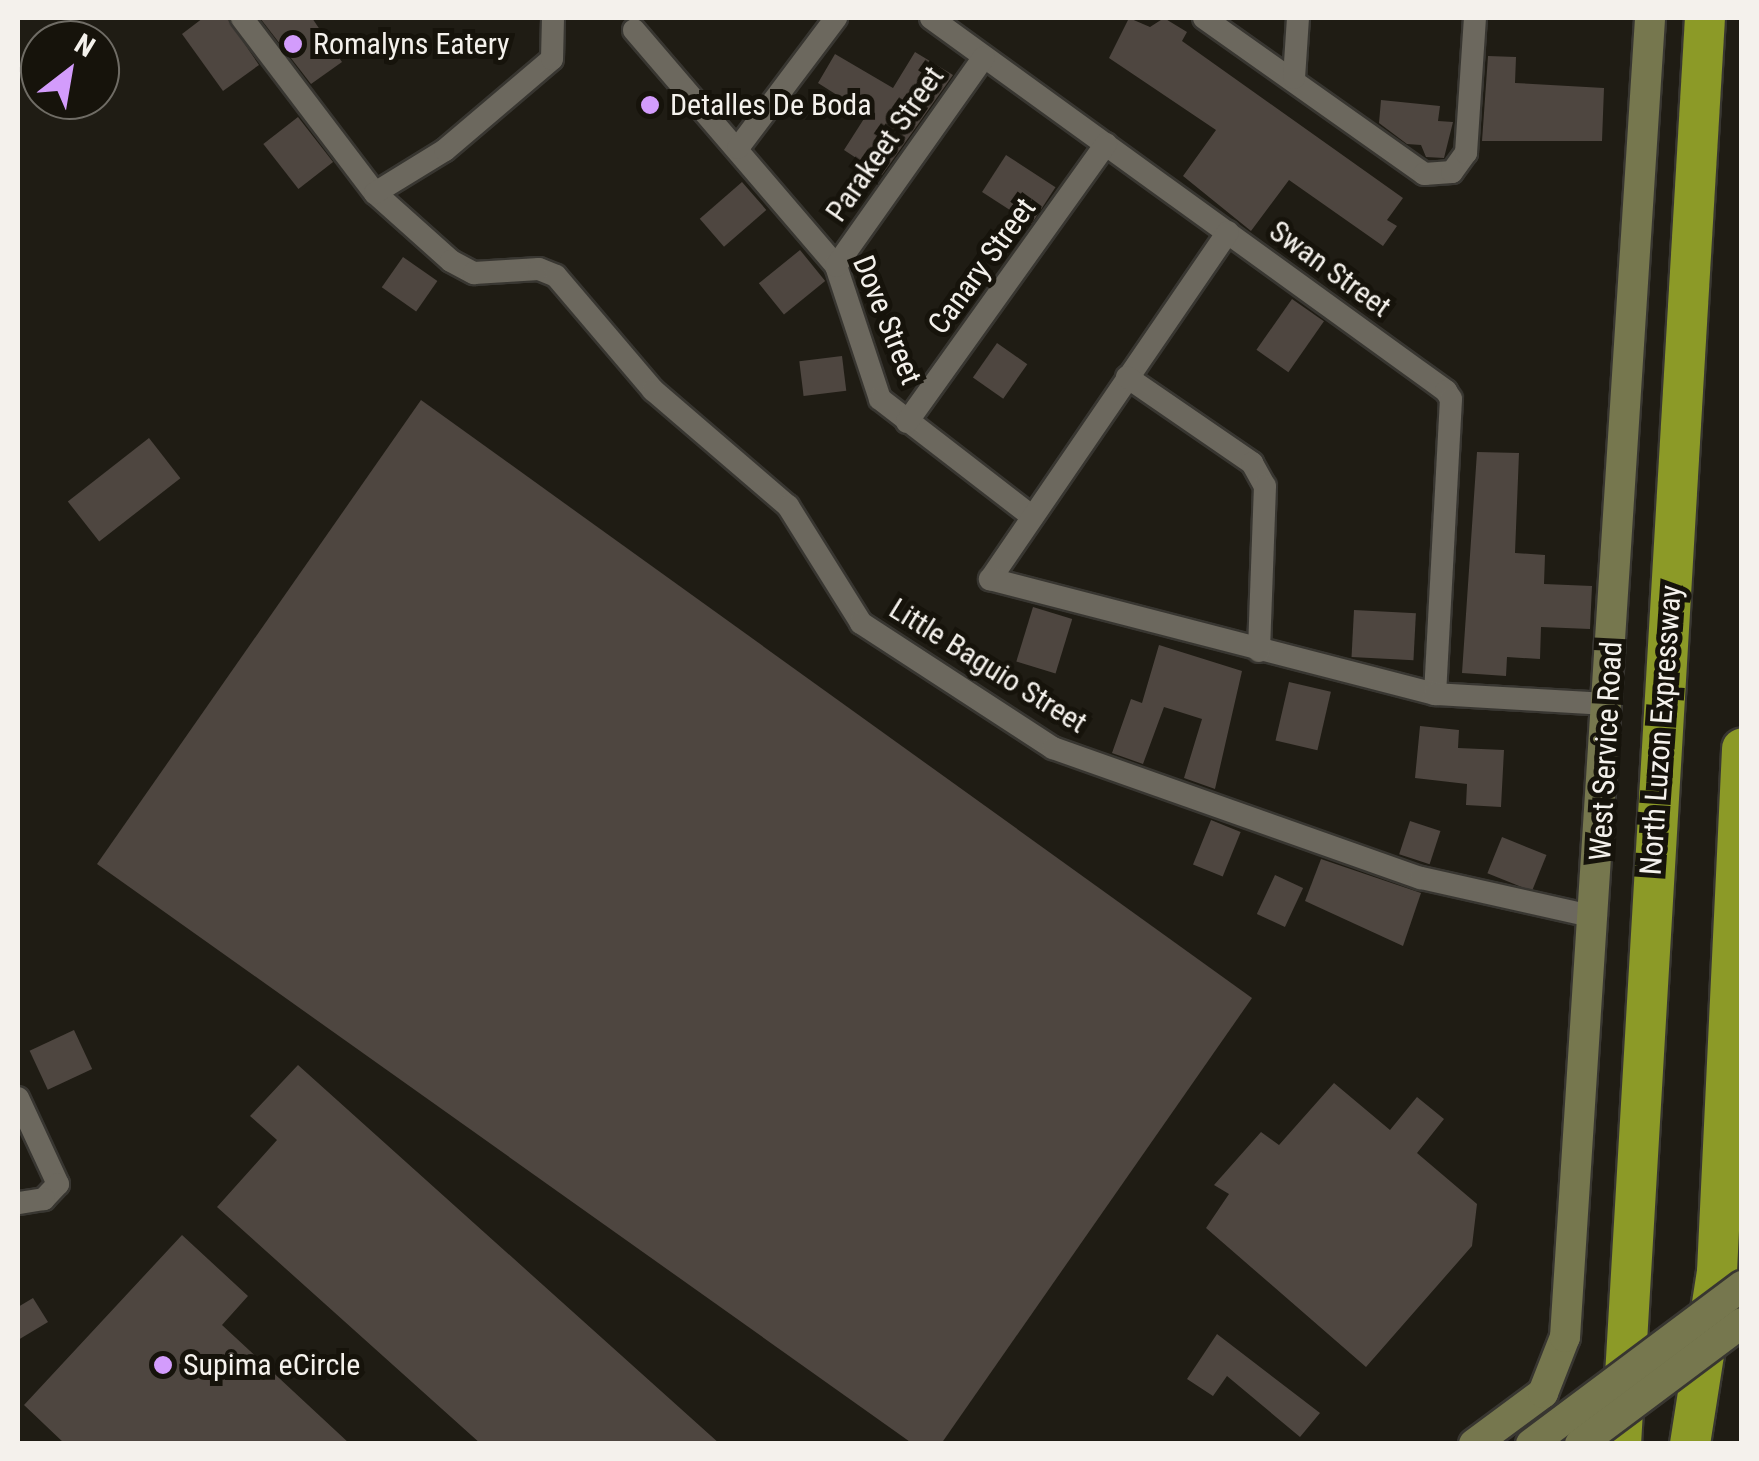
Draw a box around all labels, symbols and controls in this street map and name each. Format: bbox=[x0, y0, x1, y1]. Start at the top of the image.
north arrow bbox=[20, 20, 120, 120]
place label: Romalyns Eatery bbox=[313, 26, 510, 62]
text: N bbox=[69, 27, 101, 64]
marker: Romalyns Eatery bbox=[282, 33, 304, 55]
street label: Parakeet Street bbox=[818, 59, 952, 229]
place label: Detalles De Boda bbox=[670, 87, 872, 123]
marker: Detalles De Boda bbox=[639, 94, 661, 116]
street label: Canary Street bbox=[921, 191, 1043, 341]
street label: Swan Street bbox=[1262, 213, 1398, 325]
street label: Dove Street bbox=[845, 250, 929, 390]
street label: North Luzon Expressway bbox=[1633, 584, 1689, 876]
street label: Little Baguio Street bbox=[883, 591, 1093, 741]
street label: West Service Road bbox=[1582, 640, 1630, 862]
place label: Supima eCircle bbox=[183, 1347, 360, 1383]
marker: Supima eCircle bbox=[152, 1354, 174, 1376]

